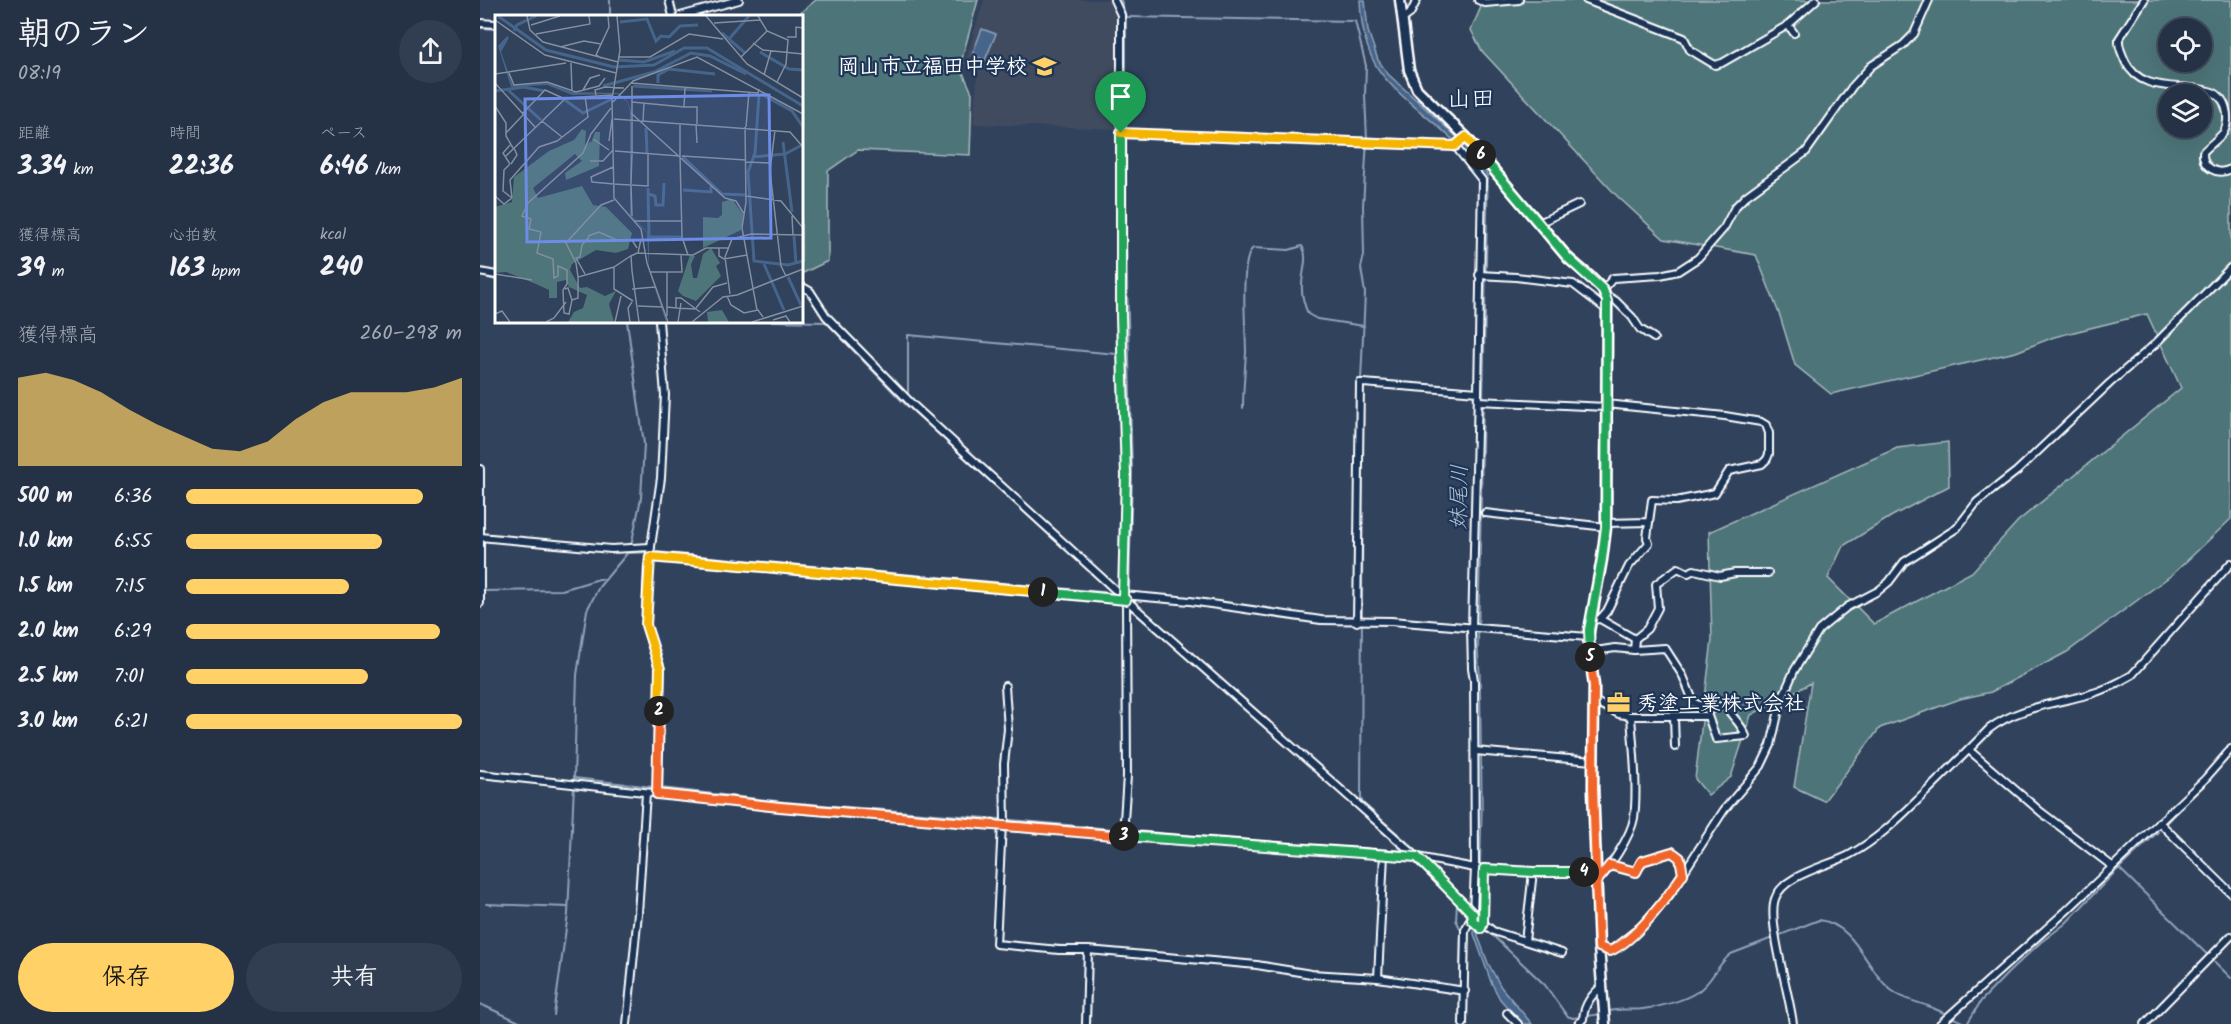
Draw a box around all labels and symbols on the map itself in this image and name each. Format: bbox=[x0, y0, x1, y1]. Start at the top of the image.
inset map bbox=[495, 15, 802, 322]
place label: 岡山市立福田中学校 bbox=[838, 51, 1027, 84]
school or university icon: 岡山市立福田中学校 bbox=[1032, 53, 1058, 79]
pin bbox=[1095, 71, 1146, 133]
district label: 山田 bbox=[1447, 80, 1495, 119]
pin: 6 bbox=[1466, 140, 1496, 170]
water label: 妹尾川 bbox=[1442, 464, 1479, 530]
pin: 1 bbox=[1028, 577, 1058, 607]
pin: 5 bbox=[1575, 642, 1605, 672]
place label: 秀塗工業株式会社 bbox=[1637, 688, 1805, 721]
office icon: 秀塗工業株式会社 bbox=[1606, 690, 1632, 716]
pin: 2 bbox=[644, 696, 674, 726]
pin: 3 bbox=[1109, 821, 1139, 851]
pin: 4 bbox=[1569, 857, 1599, 887]

